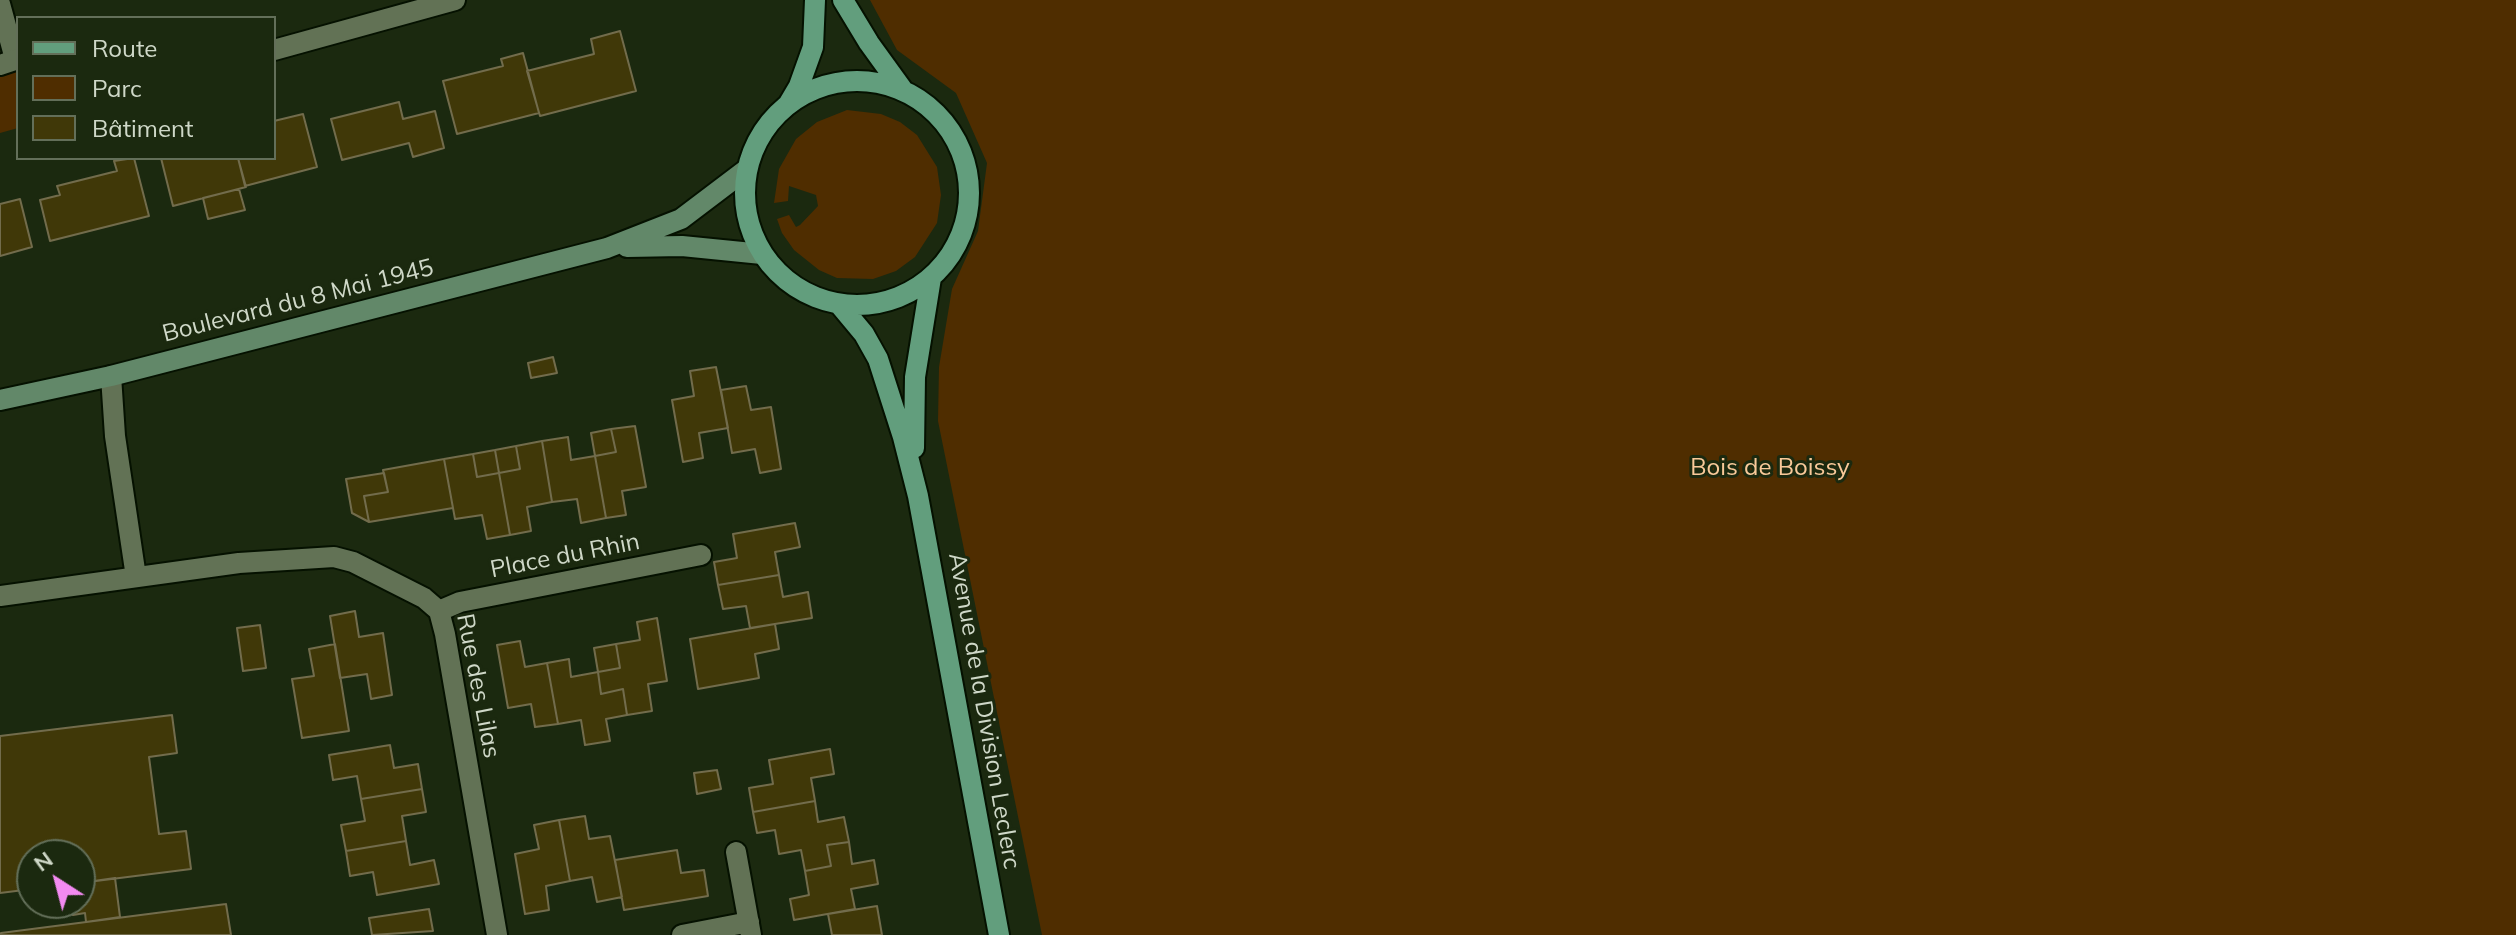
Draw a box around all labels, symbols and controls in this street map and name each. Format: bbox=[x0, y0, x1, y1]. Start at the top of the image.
legend bbox=[16, 16, 276, 160]
text: Route bbox=[92, 33, 157, 63]
text: Parc bbox=[92, 73, 142, 103]
text: Bâtiment bbox=[92, 113, 193, 143]
street label: Boulevard du 8 Mai 1945 bbox=[159, 253, 437, 349]
park label: Bois de Boissy bbox=[1690, 454, 1850, 482]
street label: Place du Rhin bbox=[488, 527, 642, 585]
street label: Avenue de la Division Leclerc bbox=[942, 551, 1026, 871]
street label: Rue des Lilas bbox=[450, 611, 506, 761]
north arrow bbox=[16, 839, 96, 919]
text: N bbox=[28, 845, 58, 877]

